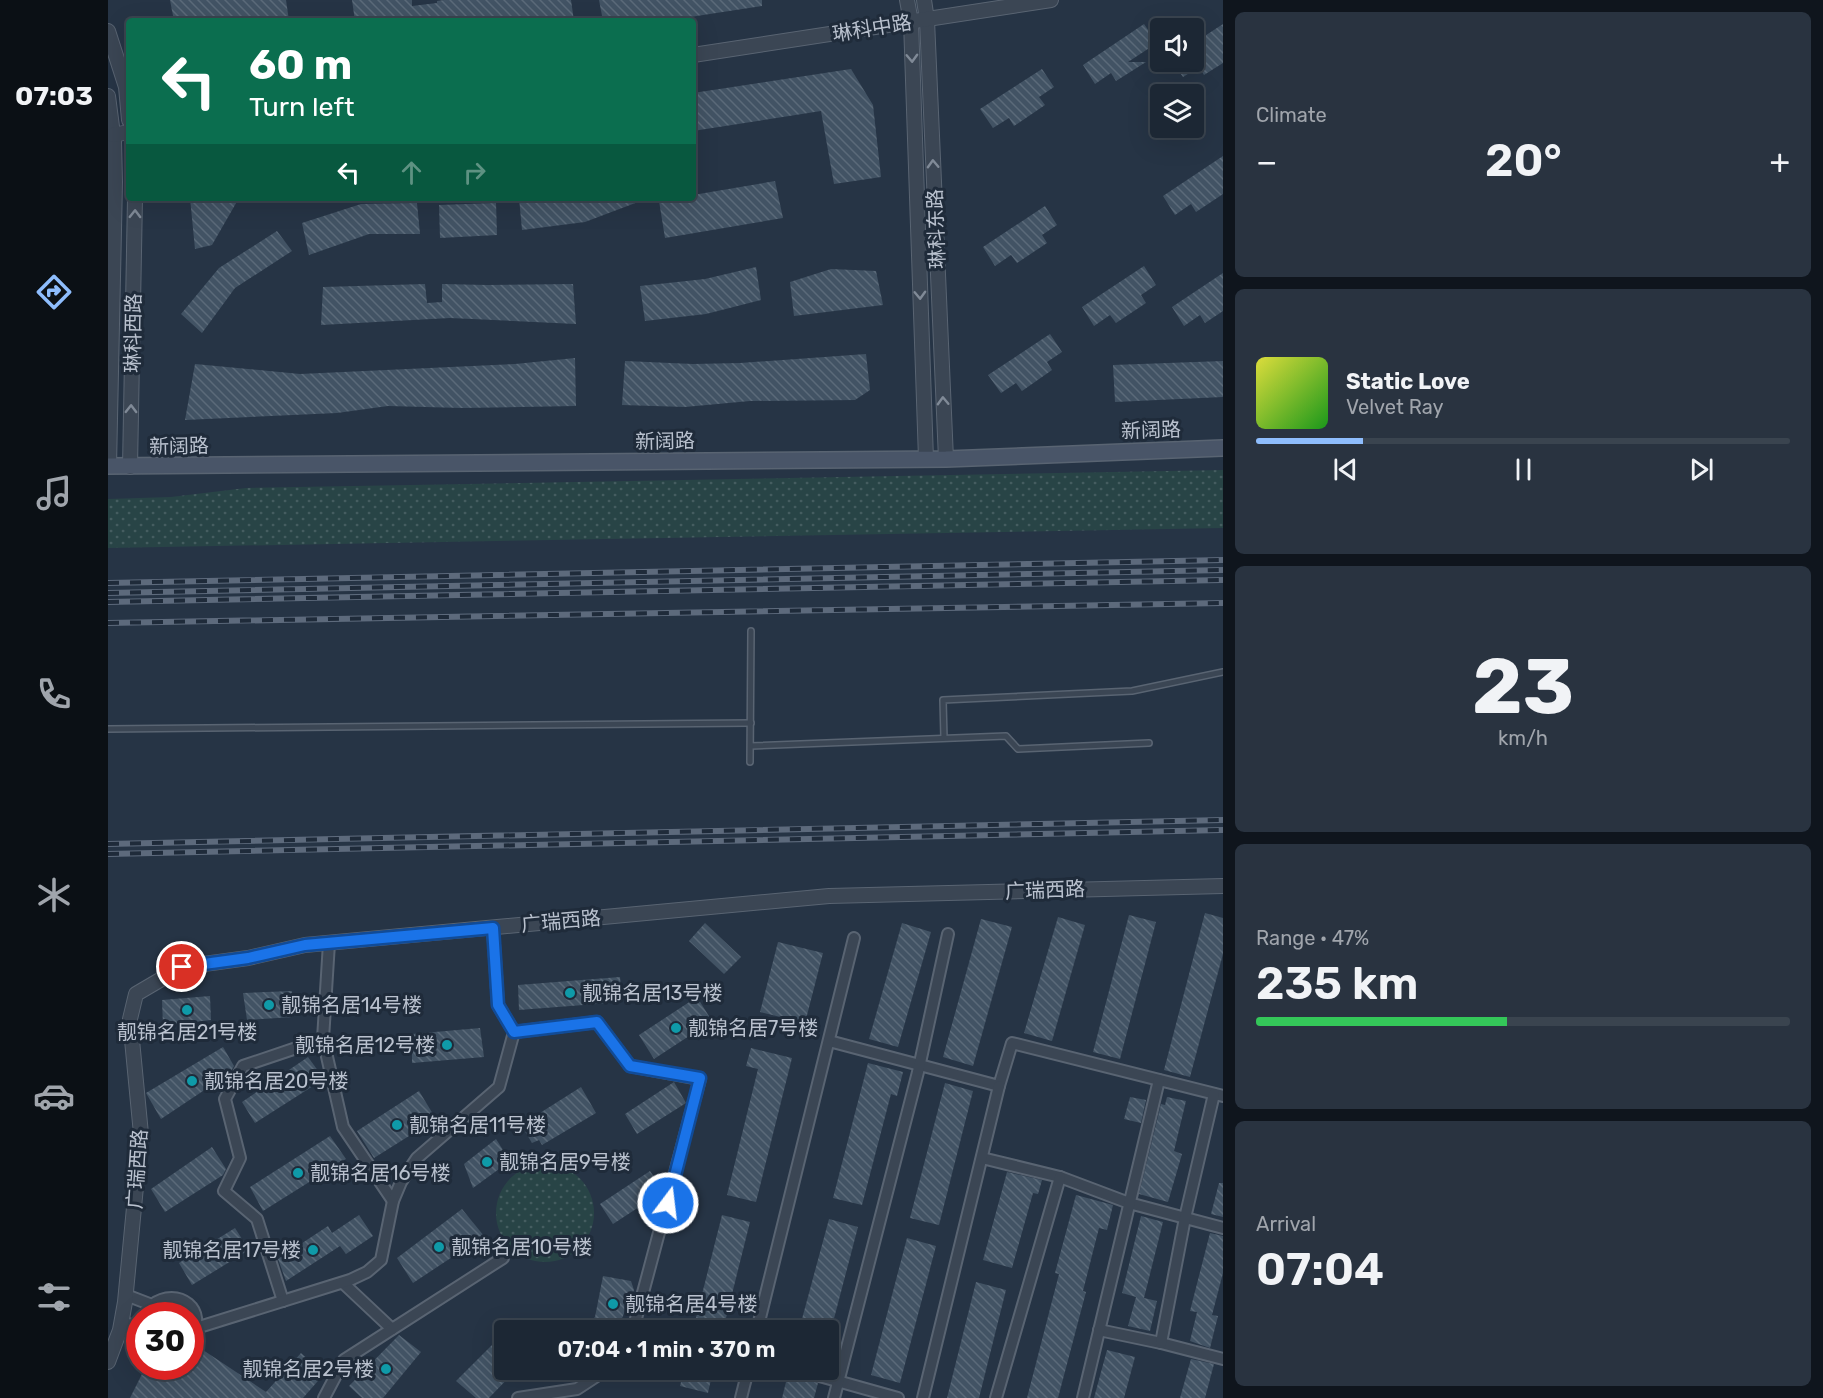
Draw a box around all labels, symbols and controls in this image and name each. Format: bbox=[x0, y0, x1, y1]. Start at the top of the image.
street label: 琳科中路 bbox=[831, 10, 913, 46]
map controls bbox=[1150, 18, 1204, 138]
button: sound bbox=[1150, 18, 1204, 72]
text: 60 m bbox=[249, 40, 352, 90]
icon: left bbox=[150, 42, 228, 120]
one-way arrow bbox=[905, 54, 918, 63]
text: 07:03 bbox=[15, 80, 93, 112]
button: layers bbox=[1150, 84, 1204, 138]
text: Turn left bbox=[249, 91, 354, 123]
text: Climate bbox=[1256, 103, 1327, 127]
text: 20° bbox=[1485, 134, 1562, 187]
text: − bbox=[1256, 142, 1277, 181]
text: + bbox=[1769, 142, 1790, 181]
icon: left bbox=[332, 156, 365, 189]
icon: ahead bbox=[395, 156, 428, 189]
icon: right bbox=[458, 156, 491, 189]
one-way arrow bbox=[927, 159, 940, 168]
street label: 琳科东路 bbox=[923, 189, 949, 269]
one-way arrow bbox=[129, 209, 141, 218]
icon: directions bbox=[33, 271, 75, 313]
one-way arrow bbox=[914, 291, 927, 300]
street label: 琳科西路 bbox=[120, 293, 146, 373]
text: Static Love bbox=[1346, 368, 1470, 395]
text: Velvet Ray bbox=[1346, 395, 1444, 419]
one-way arrow bbox=[937, 396, 950, 405]
one-way arrow bbox=[125, 404, 138, 413]
street label: 新阔路 bbox=[1121, 417, 1181, 443]
street label: 新阔路 bbox=[635, 428, 695, 454]
street label: 新阔路 bbox=[149, 433, 209, 459]
icon: previous bbox=[1329, 453, 1362, 486]
icon: pause bbox=[1507, 453, 1540, 486]
icon: next bbox=[1685, 453, 1718, 486]
icon: music bbox=[33, 472, 75, 514]
text: 23 bbox=[1472, 640, 1574, 733]
icon: phone bbox=[33, 673, 75, 715]
text: km/h bbox=[1498, 726, 1548, 750]
icon: climate bbox=[33, 874, 75, 916]
street label: 广瑞西路 bbox=[1005, 877, 1085, 903]
street label: 广瑞西路 bbox=[520, 906, 602, 936]
text: Range · 47% bbox=[1256, 926, 1369, 950]
pin bbox=[156, 941, 207, 992]
icon: arrive bbox=[165, 950, 198, 983]
text: 235 km bbox=[1256, 957, 1418, 1010]
place label: 靓锦名居13号楼 bbox=[582, 981, 723, 1005]
marker: 靓锦名居13号楼 bbox=[563, 986, 577, 1000]
place label: 靓锦名居14号楼 bbox=[281, 993, 422, 1017]
marker: 靓锦名居14号楼 bbox=[262, 998, 276, 1012]
marker: 靓锦名居21号楼 bbox=[180, 1003, 194, 1017]
place label: 靓锦名居7号楼 bbox=[688, 1016, 818, 1040]
place label: 靓锦名居21号楼 bbox=[117, 1020, 257, 1044]
marker: 靓锦名居7号楼 bbox=[669, 1021, 683, 1035]
place label: 靓锦名居12号楼 bbox=[295, 1033, 435, 1057]
marker: 靓锦名居12号楼 bbox=[440, 1038, 454, 1052]
place label: 靓锦名居20号楼 bbox=[204, 1069, 348, 1093]
marker: 靓锦名居20号楼 bbox=[185, 1074, 199, 1088]
icon: car bbox=[33, 1075, 75, 1117]
place label: 靓锦名居11号楼 bbox=[409, 1113, 546, 1137]
marker: 靓锦名居11号楼 bbox=[390, 1118, 404, 1132]
street label: 广瑞西路 bbox=[122, 1128, 152, 1210]
place label: 靓锦名居9号楼 bbox=[499, 1150, 631, 1174]
marker: 靓锦名居9号楼 bbox=[480, 1155, 494, 1169]
place label: 靓锦名居16号楼 bbox=[310, 1161, 451, 1185]
marker: 靓锦名居16号楼 bbox=[291, 1166, 305, 1180]
position arrow bbox=[636, 1171, 700, 1235]
text: Arrival bbox=[1256, 1212, 1316, 1236]
place label: 靓锦名居10号楼 bbox=[451, 1235, 592, 1259]
place label: 靓锦名居17号楼 bbox=[162, 1238, 301, 1262]
marker: 靓锦名居10号楼 bbox=[432, 1240, 446, 1254]
marker: 靓锦名居17号楼 bbox=[306, 1243, 320, 1257]
text: 07:04 bbox=[1256, 1243, 1384, 1296]
icon: filters bbox=[33, 1276, 75, 1318]
place label: 靓锦名居4号楼 bbox=[625, 1292, 757, 1316]
marker: 靓锦名居4号楼 bbox=[606, 1297, 620, 1311]
speed limit sign: 30 bbox=[126, 1302, 204, 1380]
text: 07:04 · 1 min · 370 m bbox=[558, 1336, 775, 1363]
place label: 靓锦名居2号楼 bbox=[242, 1357, 374, 1381]
marker: 靓锦名居2号楼 bbox=[379, 1362, 393, 1376]

